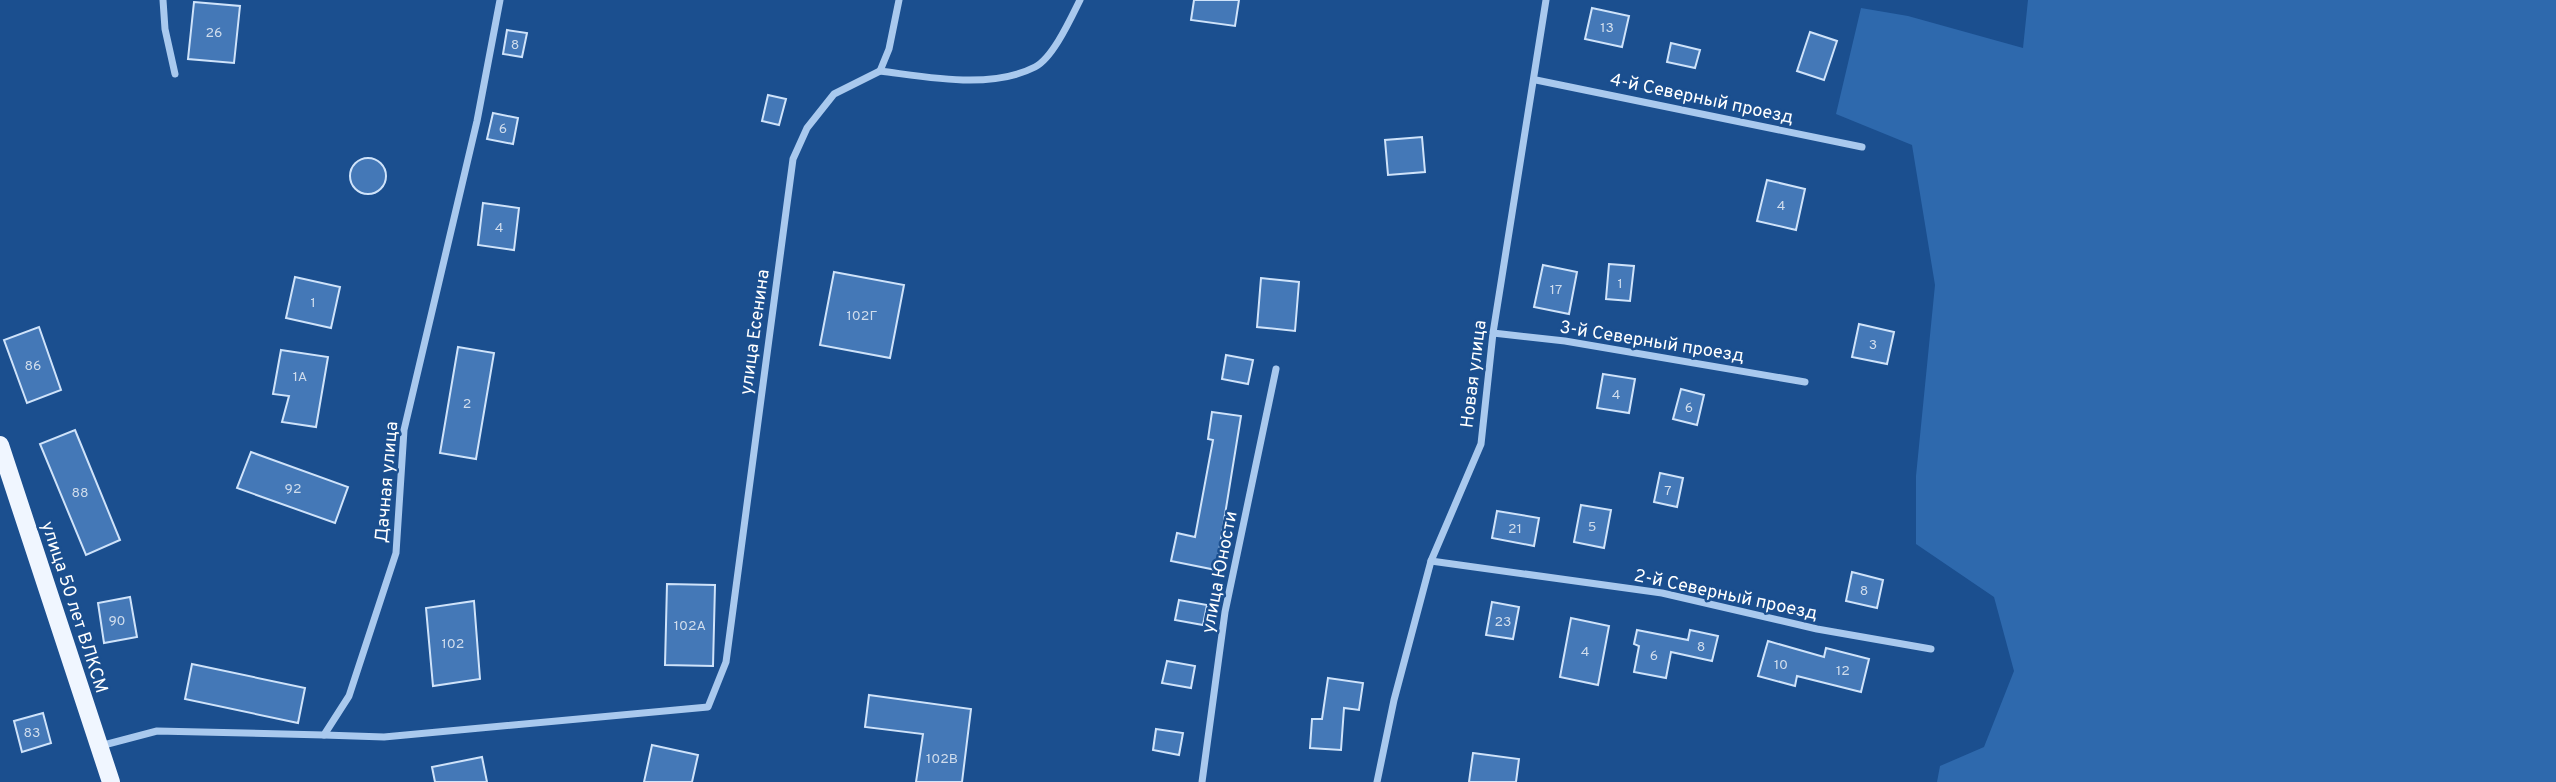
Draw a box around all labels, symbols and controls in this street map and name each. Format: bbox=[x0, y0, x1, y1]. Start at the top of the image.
house number: 13 bbox=[1600, 20, 1614, 37]
house number: 26 bbox=[206, 25, 222, 42]
house number: 8 bbox=[511, 37, 519, 54]
street label: 4-й Северный проезд bbox=[1608, 69, 1796, 130]
house number: 6 bbox=[499, 121, 507, 138]
house number: 4 bbox=[1777, 198, 1785, 215]
house number: 4 bbox=[495, 220, 503, 237]
street label: улица Есенина bbox=[735, 268, 776, 397]
house number: 1 bbox=[1617, 276, 1623, 293]
house number: 17 bbox=[1550, 282, 1562, 299]
house number: 1 bbox=[310, 295, 316, 312]
house number: 102Г bbox=[847, 308, 877, 325]
street label: 3-й Северный проезд bbox=[1558, 317, 1746, 368]
street label: Новая улица bbox=[1456, 319, 1493, 429]
house number: 3 bbox=[1869, 337, 1877, 354]
house number: 86 bbox=[25, 358, 41, 375]
house number: 1А bbox=[293, 369, 307, 386]
house number: 4 bbox=[1612, 387, 1620, 404]
house number: 2 bbox=[463, 396, 471, 413]
house number: 6 bbox=[1685, 400, 1693, 417]
street label: Дачная улица bbox=[371, 420, 404, 544]
house number: 92 bbox=[285, 481, 301, 498]
house number: 7 bbox=[1664, 483, 1672, 500]
house number: 88 bbox=[71, 485, 89, 502]
street label: улица Юности bbox=[1197, 509, 1244, 635]
street label: улица 50 лет ВЛКСМ bbox=[35, 519, 112, 696]
house number: 5 bbox=[1588, 519, 1596, 536]
house number: 21 bbox=[1508, 521, 1522, 538]
street label: 2-й Северный проезд bbox=[1632, 565, 1820, 626]
house number: 8 bbox=[1860, 583, 1868, 600]
house number: 90 bbox=[108, 613, 126, 630]
house number: 23 bbox=[1495, 614, 1512, 631]
house number: 102А bbox=[674, 618, 706, 635]
house number: 102 bbox=[442, 636, 464, 653]
house number: 8 bbox=[1697, 639, 1705, 656]
house number: 4 bbox=[1581, 644, 1589, 661]
house number: 6 bbox=[1650, 648, 1658, 665]
house number: 10 bbox=[1774, 657, 1788, 674]
house number: 12 bbox=[1836, 663, 1850, 680]
house number: 83 bbox=[24, 725, 40, 742]
house number: 102В bbox=[926, 751, 958, 768]

